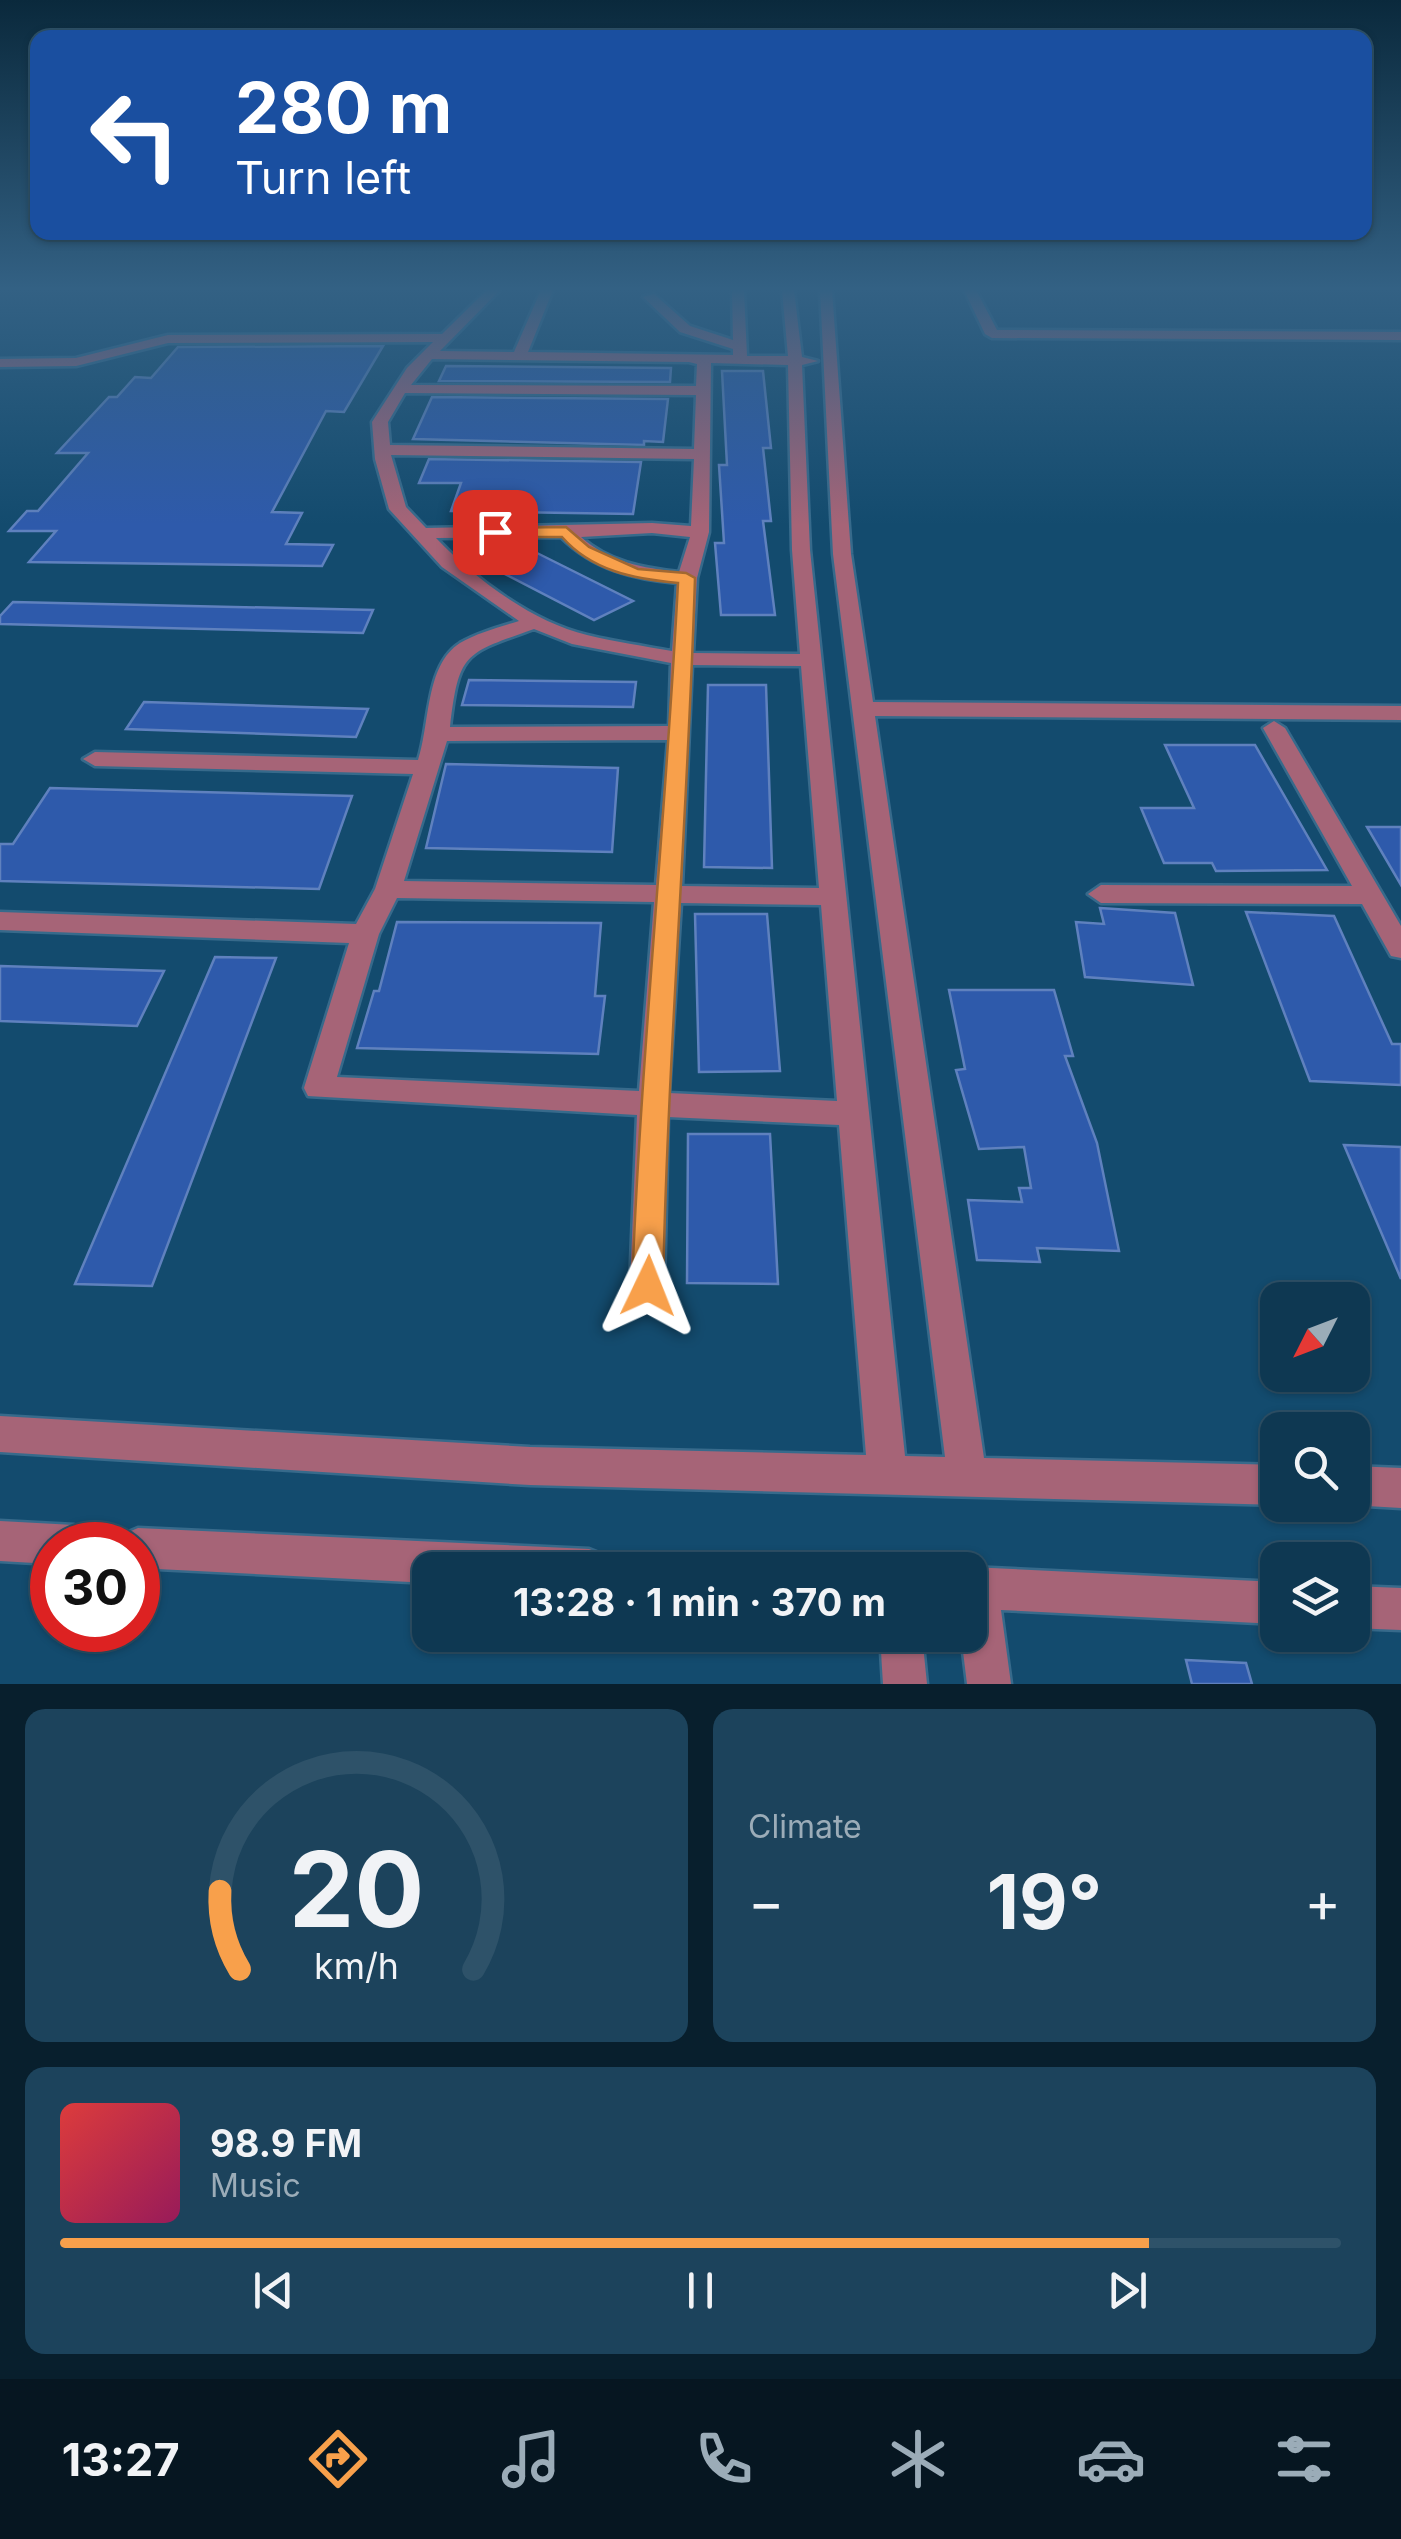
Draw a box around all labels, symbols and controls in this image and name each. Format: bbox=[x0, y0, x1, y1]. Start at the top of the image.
text: 280 m bbox=[235, 65, 452, 150]
icon: left bbox=[70, 70, 200, 200]
text: Turn left bbox=[235, 150, 411, 205]
pin bbox=[453, 490, 538, 575]
icon: arrive bbox=[468, 505, 523, 560]
position arrow bbox=[596, 1234, 700, 1338]
north arrow bbox=[1260, 1282, 1370, 1392]
map controls bbox=[1260, 1282, 1370, 1652]
button: search bbox=[1260, 1412, 1370, 1522]
speed limit sign: 30 bbox=[30, 1522, 160, 1652]
button: layers bbox=[1260, 1542, 1370, 1652]
text: 13:28 · 1 min · 370 m bbox=[513, 1579, 886, 1625]
text: Climate bbox=[748, 1807, 862, 1846]
text: 20 bbox=[289, 1826, 424, 1952]
text: 19° bbox=[987, 1856, 1102, 1947]
text: − bbox=[748, 1869, 784, 1935]
text: + bbox=[1305, 1869, 1341, 1935]
text: km/h bbox=[314, 1944, 399, 1988]
text: 98.9 FM bbox=[210, 2120, 362, 2166]
text: Music bbox=[210, 2166, 301, 2205]
icon: previous bbox=[246, 2263, 301, 2318]
icon: pause bbox=[673, 2263, 728, 2318]
icon: next bbox=[1100, 2263, 1155, 2318]
icon: directions bbox=[303, 2424, 373, 2494]
icon: music bbox=[496, 2424, 566, 2494]
icon: phone bbox=[689, 2424, 759, 2494]
icon: climate bbox=[883, 2424, 953, 2494]
icon: car bbox=[1076, 2424, 1146, 2494]
icon: filters bbox=[1269, 2424, 1339, 2494]
text: 13:27 bbox=[62, 2432, 180, 2487]

